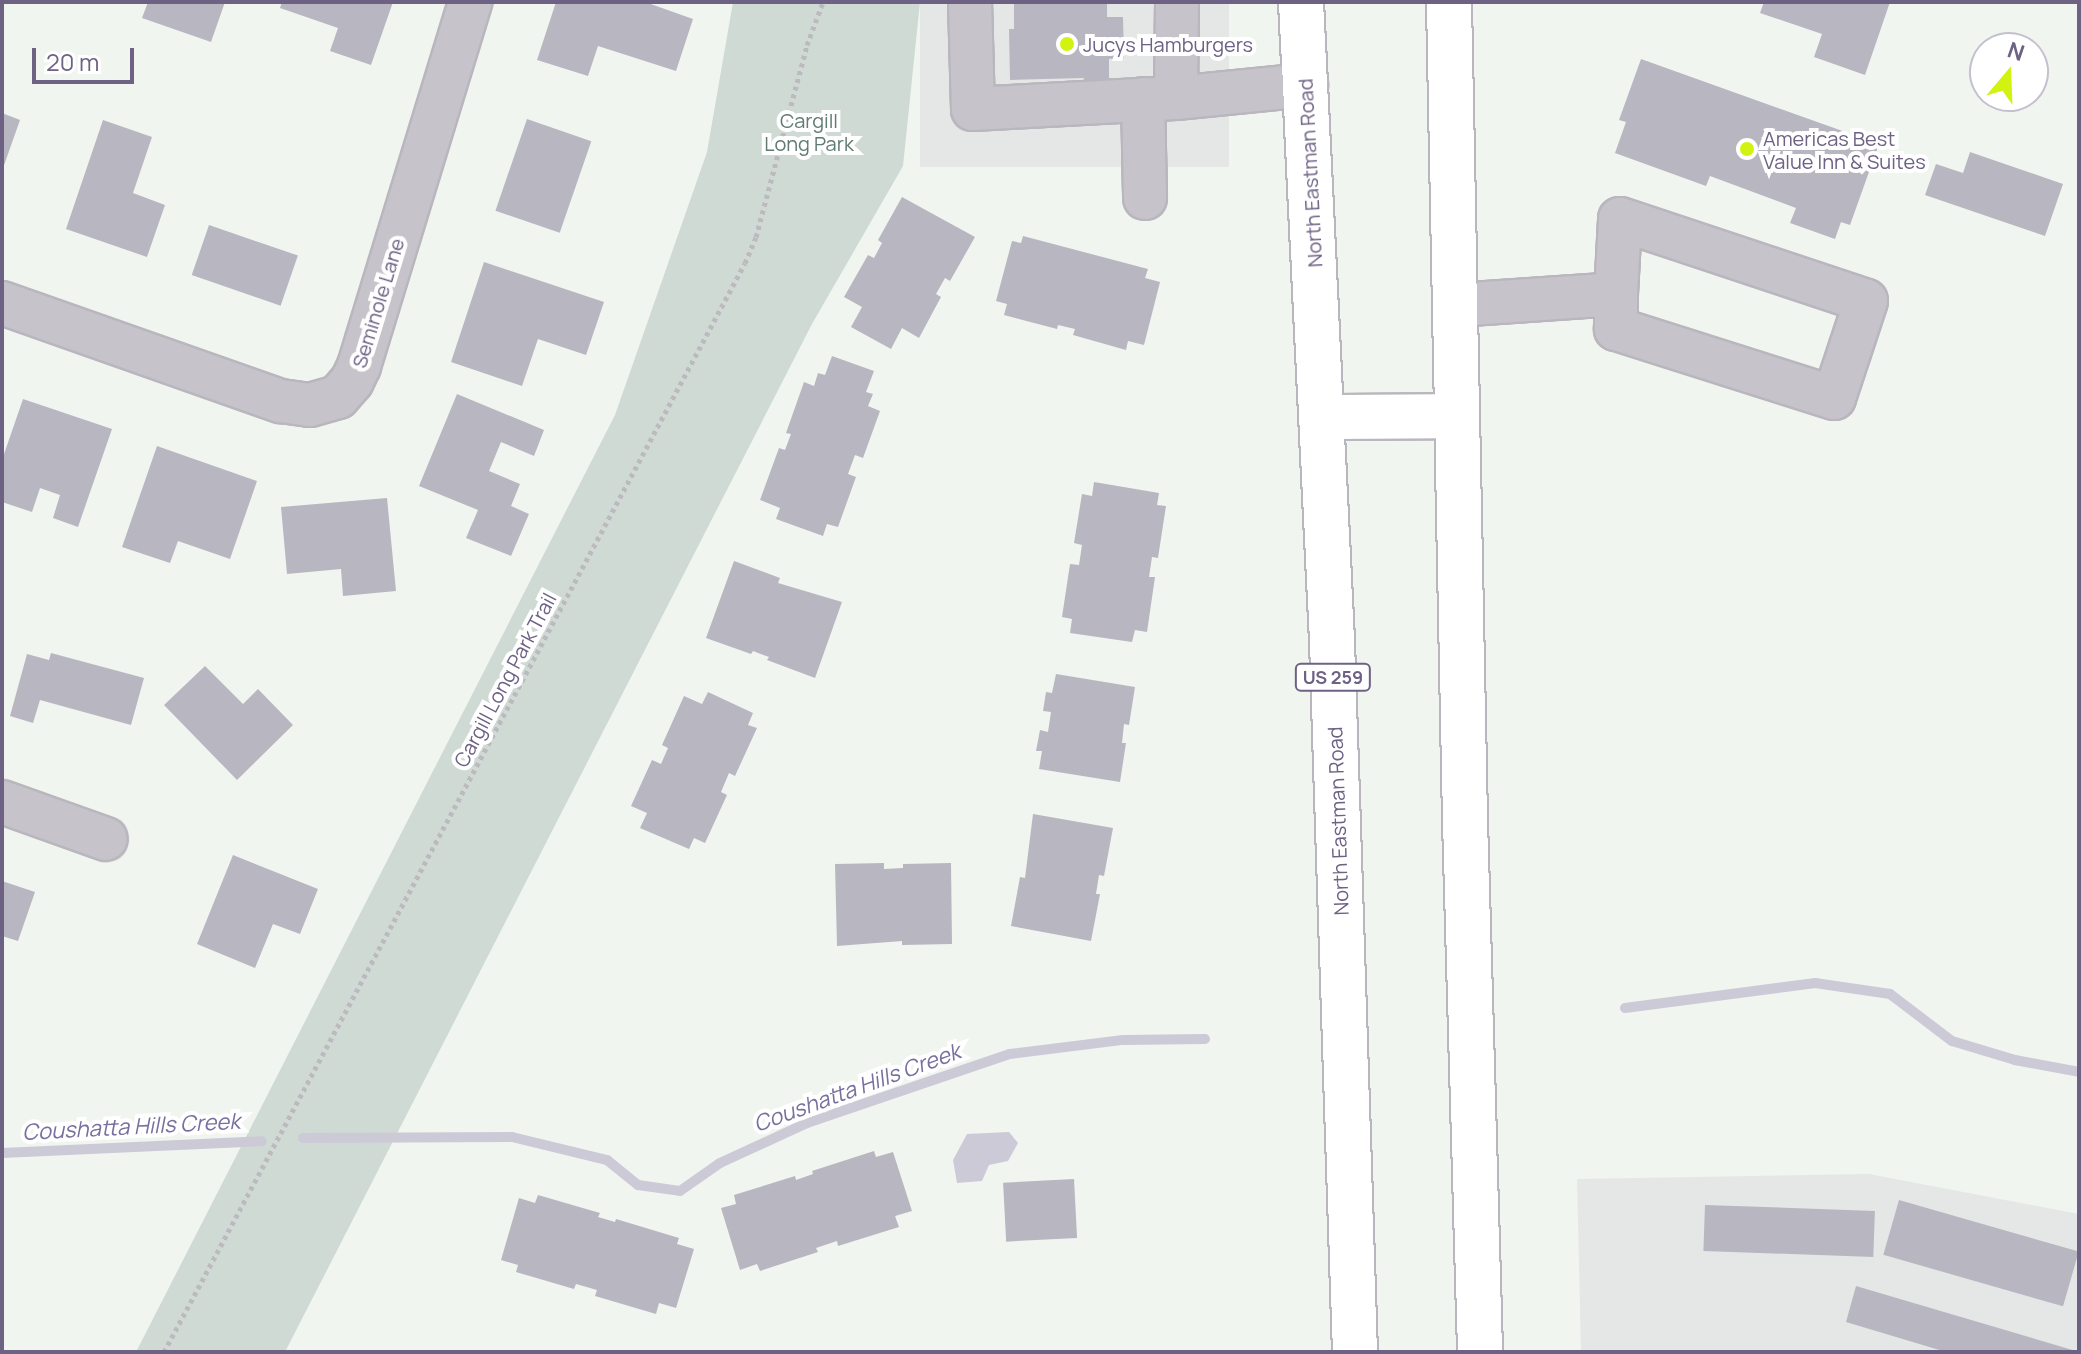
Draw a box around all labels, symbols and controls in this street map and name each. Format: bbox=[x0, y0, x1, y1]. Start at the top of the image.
scale bar bbox=[36, 32, 138, 82]
place label: Jucys Hamburgers bbox=[1083, 32, 1253, 56]
north arrow bbox=[1969, 32, 2049, 112]
text: N bbox=[2004, 34, 2029, 68]
marker: Jucys Hamburgers bbox=[1058, 35, 1076, 53]
text: 20 m bbox=[46, 45, 99, 78]
street label: North Eastman Road bbox=[1293, 78, 1327, 268]
park label: Cargill Long Park bbox=[764, 109, 854, 156]
place label: Americas Best Value Inn & Suites bbox=[1763, 126, 1926, 173]
marker: Americas Best Value Inn & Suites bbox=[1738, 140, 1756, 158]
street label: Seminole Lane bbox=[347, 235, 409, 371]
street label: Cargill Long Park Trail bbox=[449, 589, 561, 771]
road number: US 259 bbox=[1293, 663, 1373, 691]
street label: North Eastman Road bbox=[1323, 726, 1353, 916]
water label: Coushatta Hills Creek bbox=[750, 1038, 964, 1138]
water label: Coushatta Hills Creek bbox=[21, 1108, 241, 1146]

